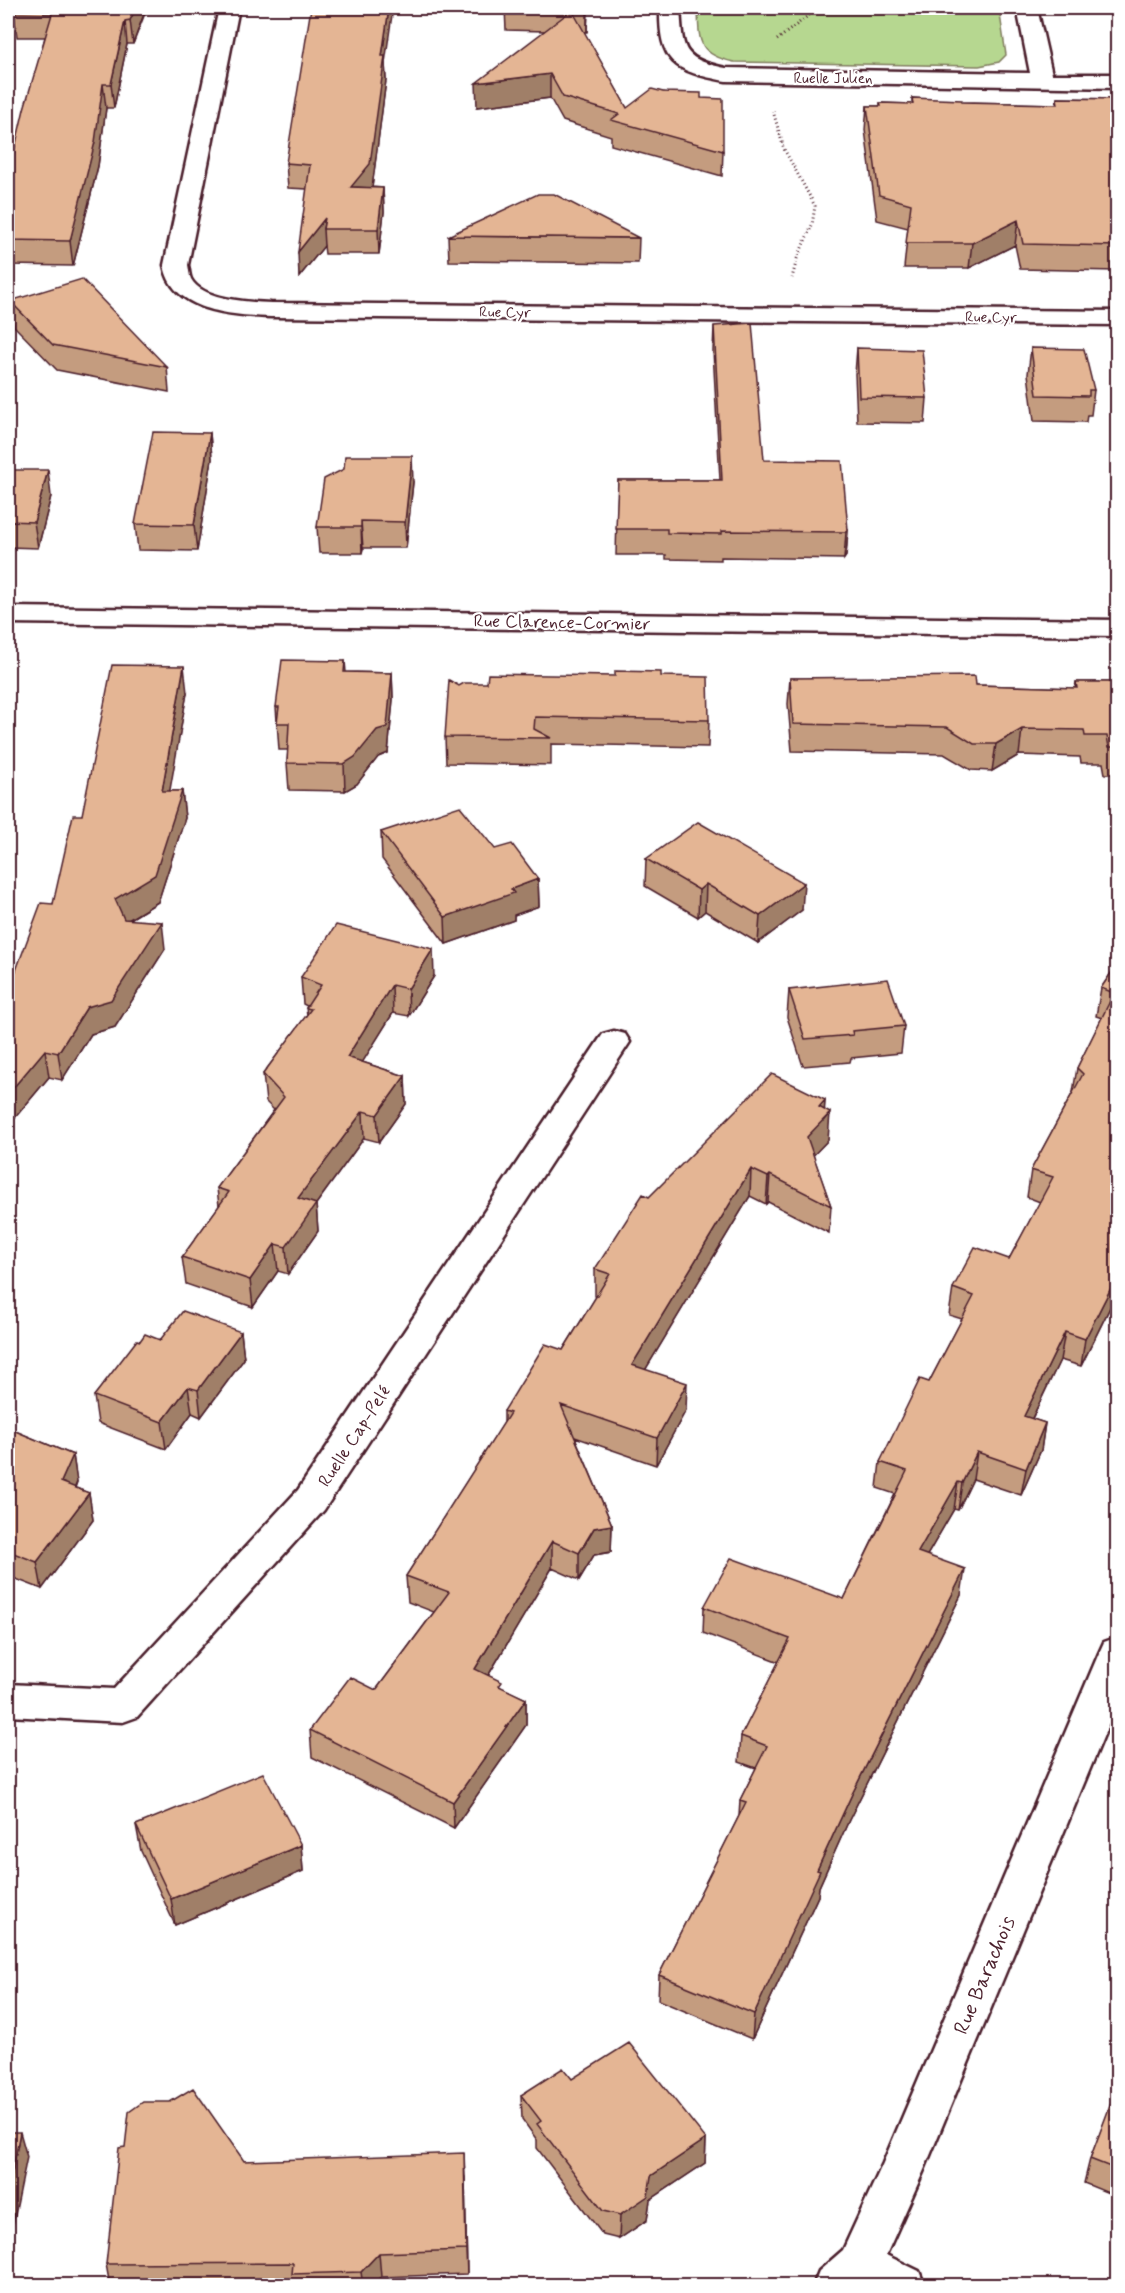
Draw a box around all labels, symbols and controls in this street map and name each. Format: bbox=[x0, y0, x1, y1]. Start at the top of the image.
street label: Ruelle Julien bbox=[793, 69, 873, 89]
street label: Rue Cyr bbox=[479, 303, 531, 323]
street label: Rue Cyr bbox=[965, 308, 1017, 328]
street label: Rue Clarence-Cormier bbox=[473, 609, 651, 637]
street label: Ruelle Cap-Pelé bbox=[313, 1381, 397, 1492]
street label: Rue Barachois bbox=[947, 1912, 1022, 2039]

